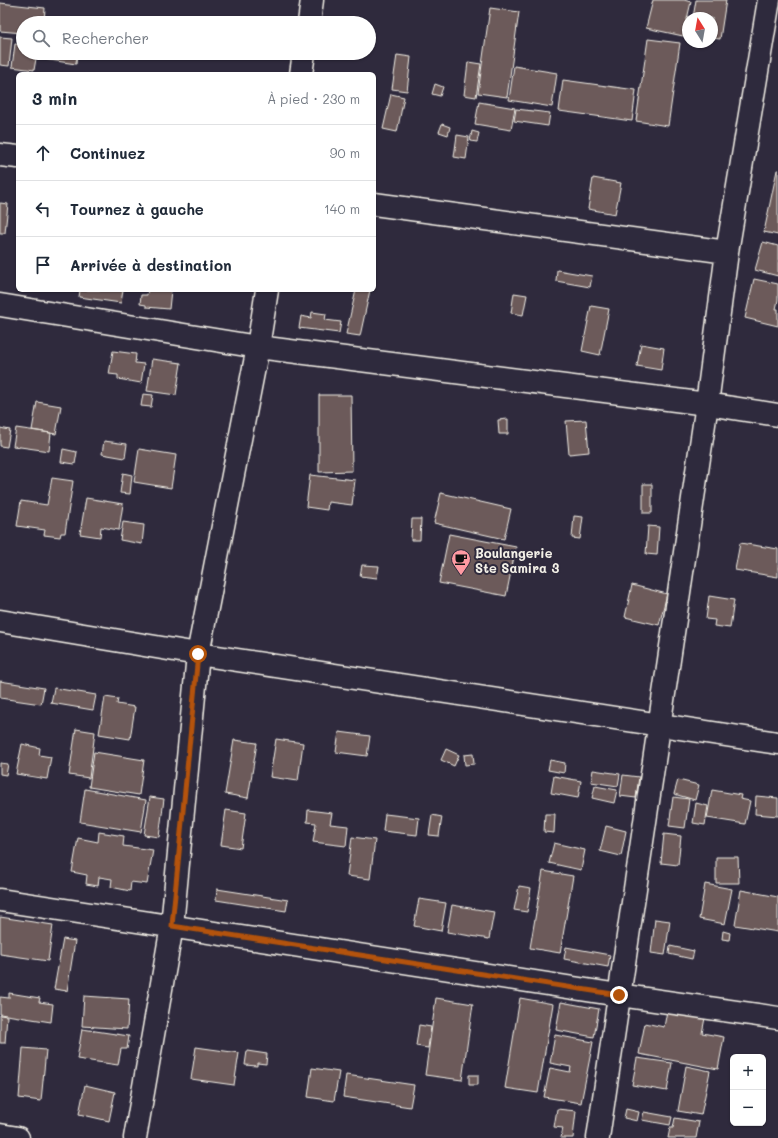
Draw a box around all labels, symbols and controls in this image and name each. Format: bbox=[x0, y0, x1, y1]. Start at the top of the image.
north arrow bbox=[682, 12, 718, 48]
search box bbox=[16, 16, 376, 60]
icon: search bbox=[30, 27, 52, 49]
text: Rechercher bbox=[62, 28, 149, 48]
text: 3 min bbox=[32, 87, 77, 109]
text: À pied · 230 m bbox=[267, 90, 360, 107]
icon: ahead bbox=[32, 142, 54, 164]
text: Continuez bbox=[70, 143, 145, 163]
text: 90 m bbox=[330, 144, 360, 161]
icon: left bbox=[32, 198, 54, 220]
text: Tournez à gauche bbox=[70, 199, 204, 219]
text: 140 m bbox=[324, 200, 360, 217]
icon: arrive bbox=[32, 254, 54, 276]
text: Arrivée à destination bbox=[70, 255, 232, 275]
place label: Boulangerie Ste Samira 3 bbox=[475, 544, 560, 576]
cafe icon: Boulangerie Ste Samira 3 bbox=[450, 548, 472, 576]
route start bbox=[189, 645, 207, 663]
route end bbox=[610, 986, 628, 1004]
map controls bbox=[730, 1054, 766, 1126]
button: + bbox=[730, 1054, 766, 1090]
button: − bbox=[730, 1090, 766, 1126]

